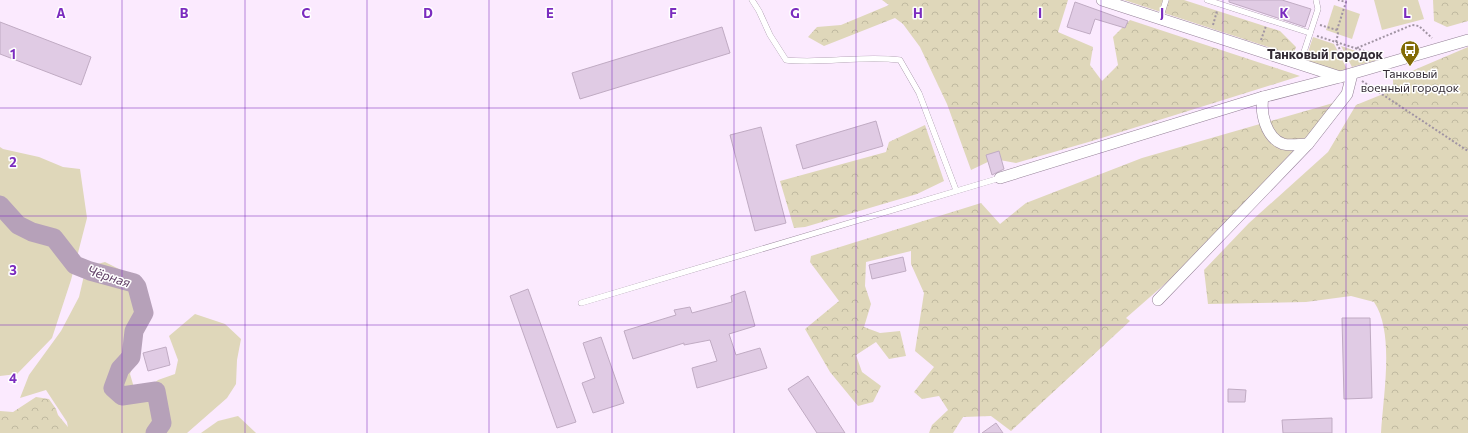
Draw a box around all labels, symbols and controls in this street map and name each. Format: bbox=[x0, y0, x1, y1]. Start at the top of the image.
text: A bbox=[56, 5, 66, 21]
text: B bbox=[180, 5, 189, 21]
text: C bbox=[302, 5, 311, 21]
text: D bbox=[423, 5, 433, 21]
text: E bbox=[546, 5, 554, 21]
text: F bbox=[669, 5, 677, 21]
text: G bbox=[790, 5, 800, 21]
text: H bbox=[913, 5, 923, 21]
text: I bbox=[1038, 5, 1042, 21]
text: J bbox=[1160, 5, 1164, 21]
text: K bbox=[1279, 5, 1289, 21]
text: L bbox=[1403, 5, 1411, 21]
bus stop icon: Танковый военный городок bbox=[1399, 39, 1421, 67]
text: 1 bbox=[10, 46, 16, 62]
district label: Танковый городок bbox=[1267, 46, 1384, 62]
place label: Танковый военный городок bbox=[1361, 66, 1460, 94]
text: 2 bbox=[9, 154, 17, 170]
text: 3 bbox=[9, 262, 17, 278]
water label: Чёрная bbox=[85, 262, 133, 290]
text: 4 bbox=[9, 370, 17, 386]

